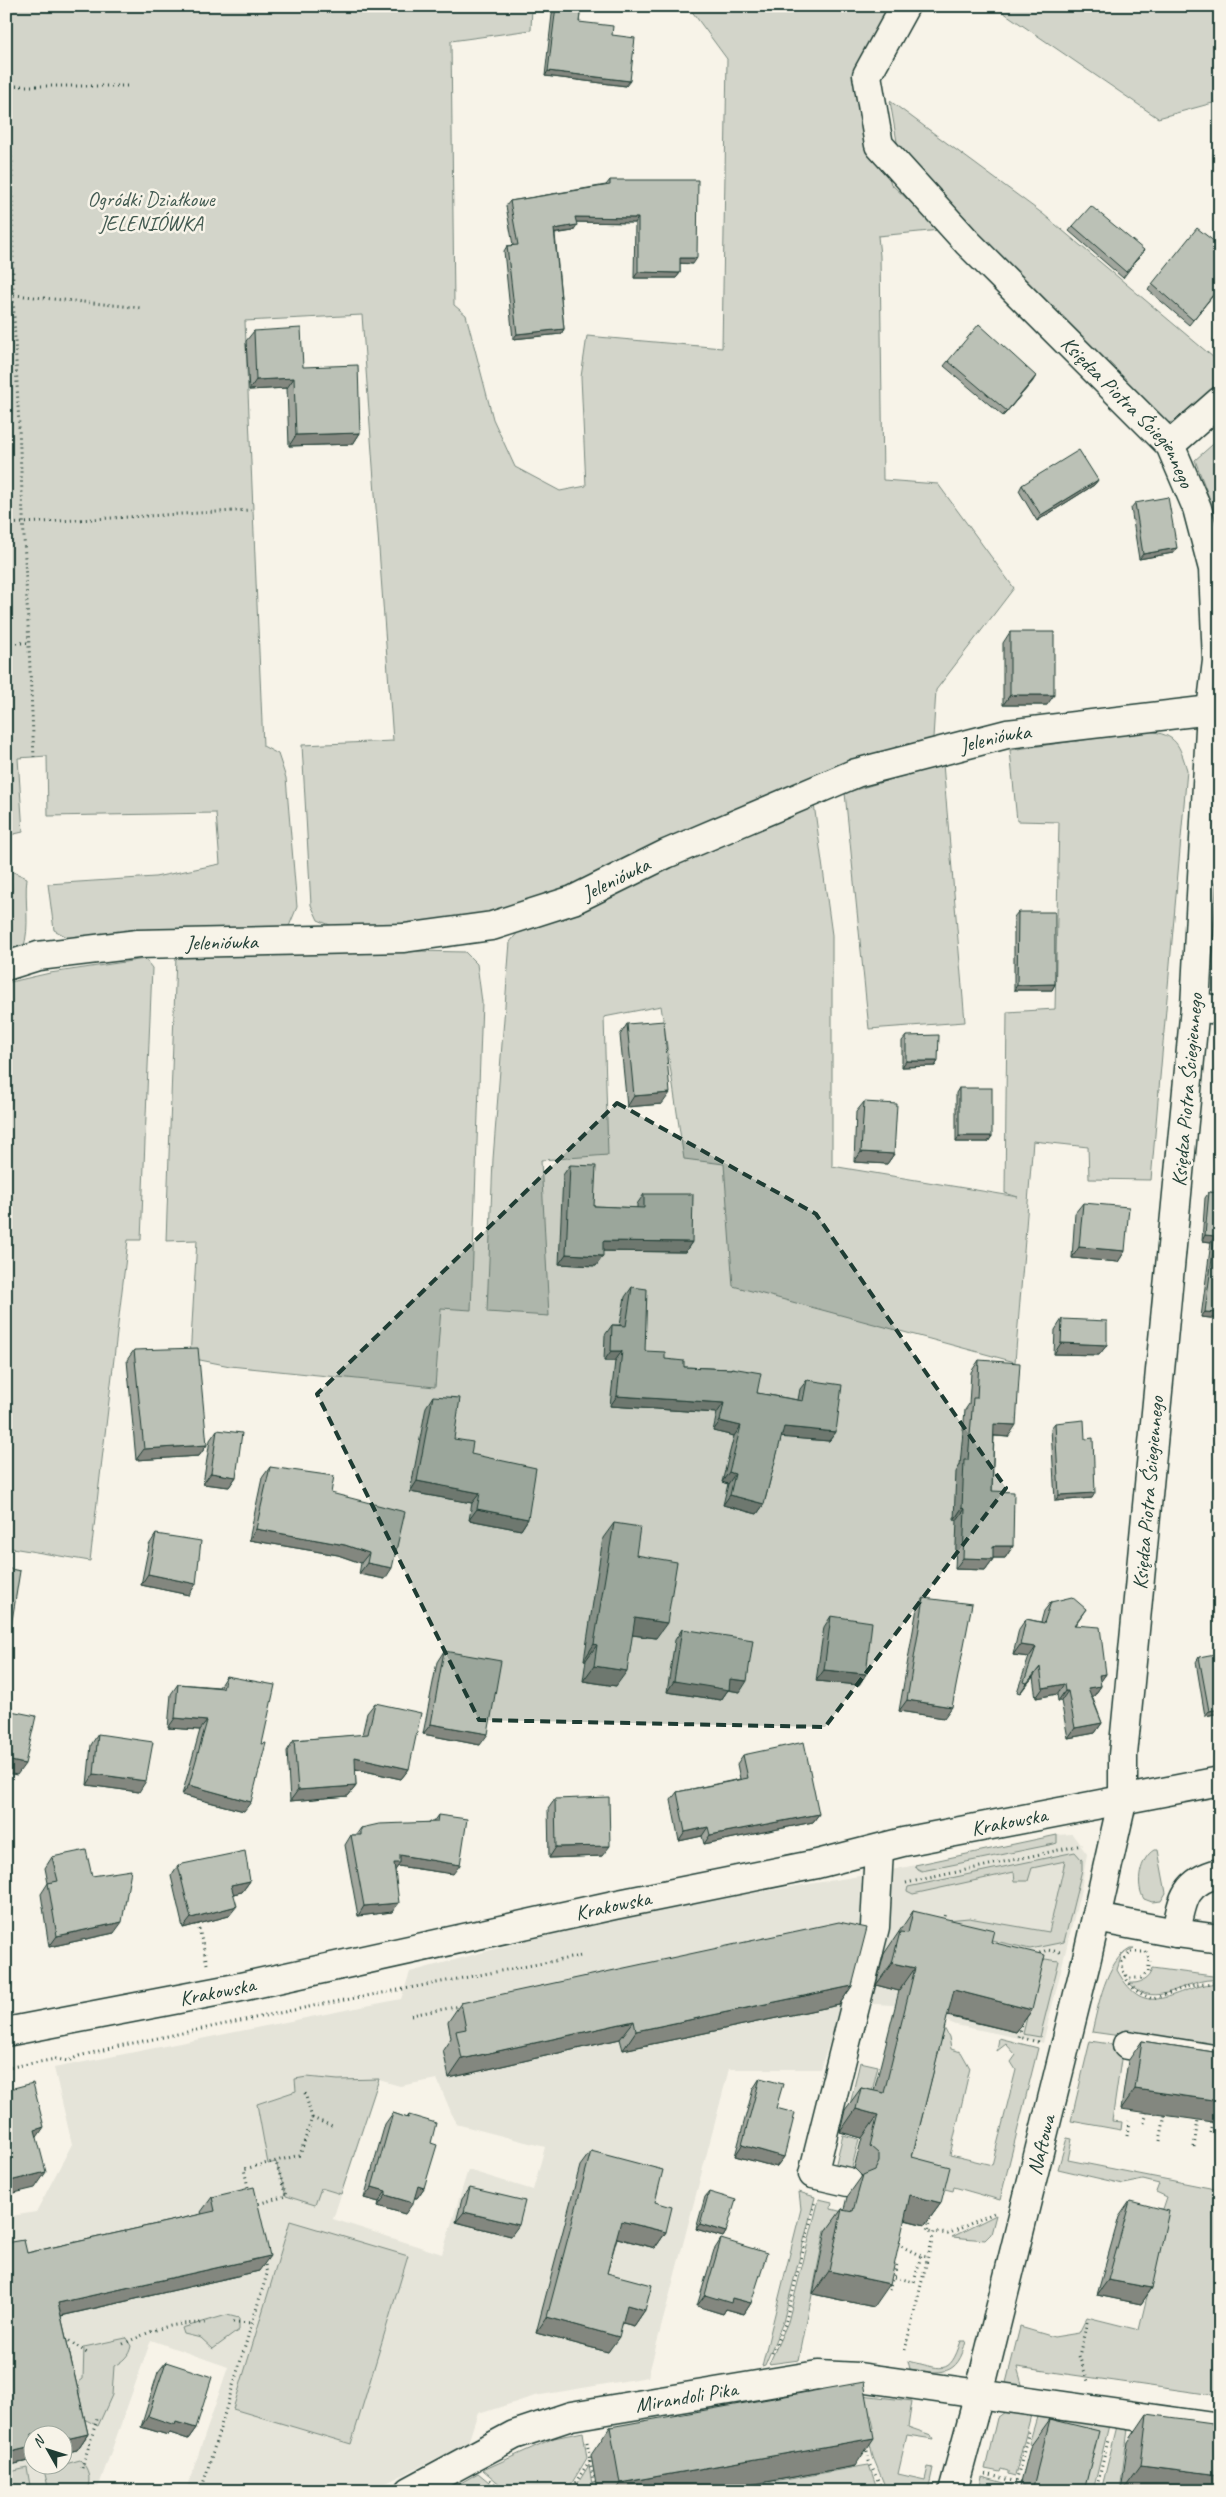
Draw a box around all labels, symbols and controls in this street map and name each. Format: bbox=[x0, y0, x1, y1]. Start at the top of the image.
park label: Ogródki Działkowe JELENIÓWKA bbox=[87, 186, 216, 236]
street label: Księdza Piotra Ściegiennego bbox=[1056, 331, 1200, 493]
street label: Jeleniówka bbox=[956, 718, 1034, 759]
street label: Jeleniówka bbox=[577, 850, 656, 907]
street label: Jeleniówka bbox=[184, 928, 260, 956]
street label: Księdza Piotra Ściegiennego bbox=[1166, 991, 1209, 1188]
street label: Księdza Piotra Ściegiennego bbox=[1127, 1394, 1170, 1591]
street label: Krakowska bbox=[969, 1801, 1051, 1842]
street label: Krakowska bbox=[573, 1884, 655, 1926]
street label: Krakowska bbox=[177, 1971, 260, 2012]
street label: Naftowa bbox=[1021, 2110, 1062, 2178]
street label: Mirandoli Pika bbox=[633, 2375, 741, 2418]
north arrow bbox=[22, 2424, 72, 2474]
text: N bbox=[29, 2432, 49, 2451]

